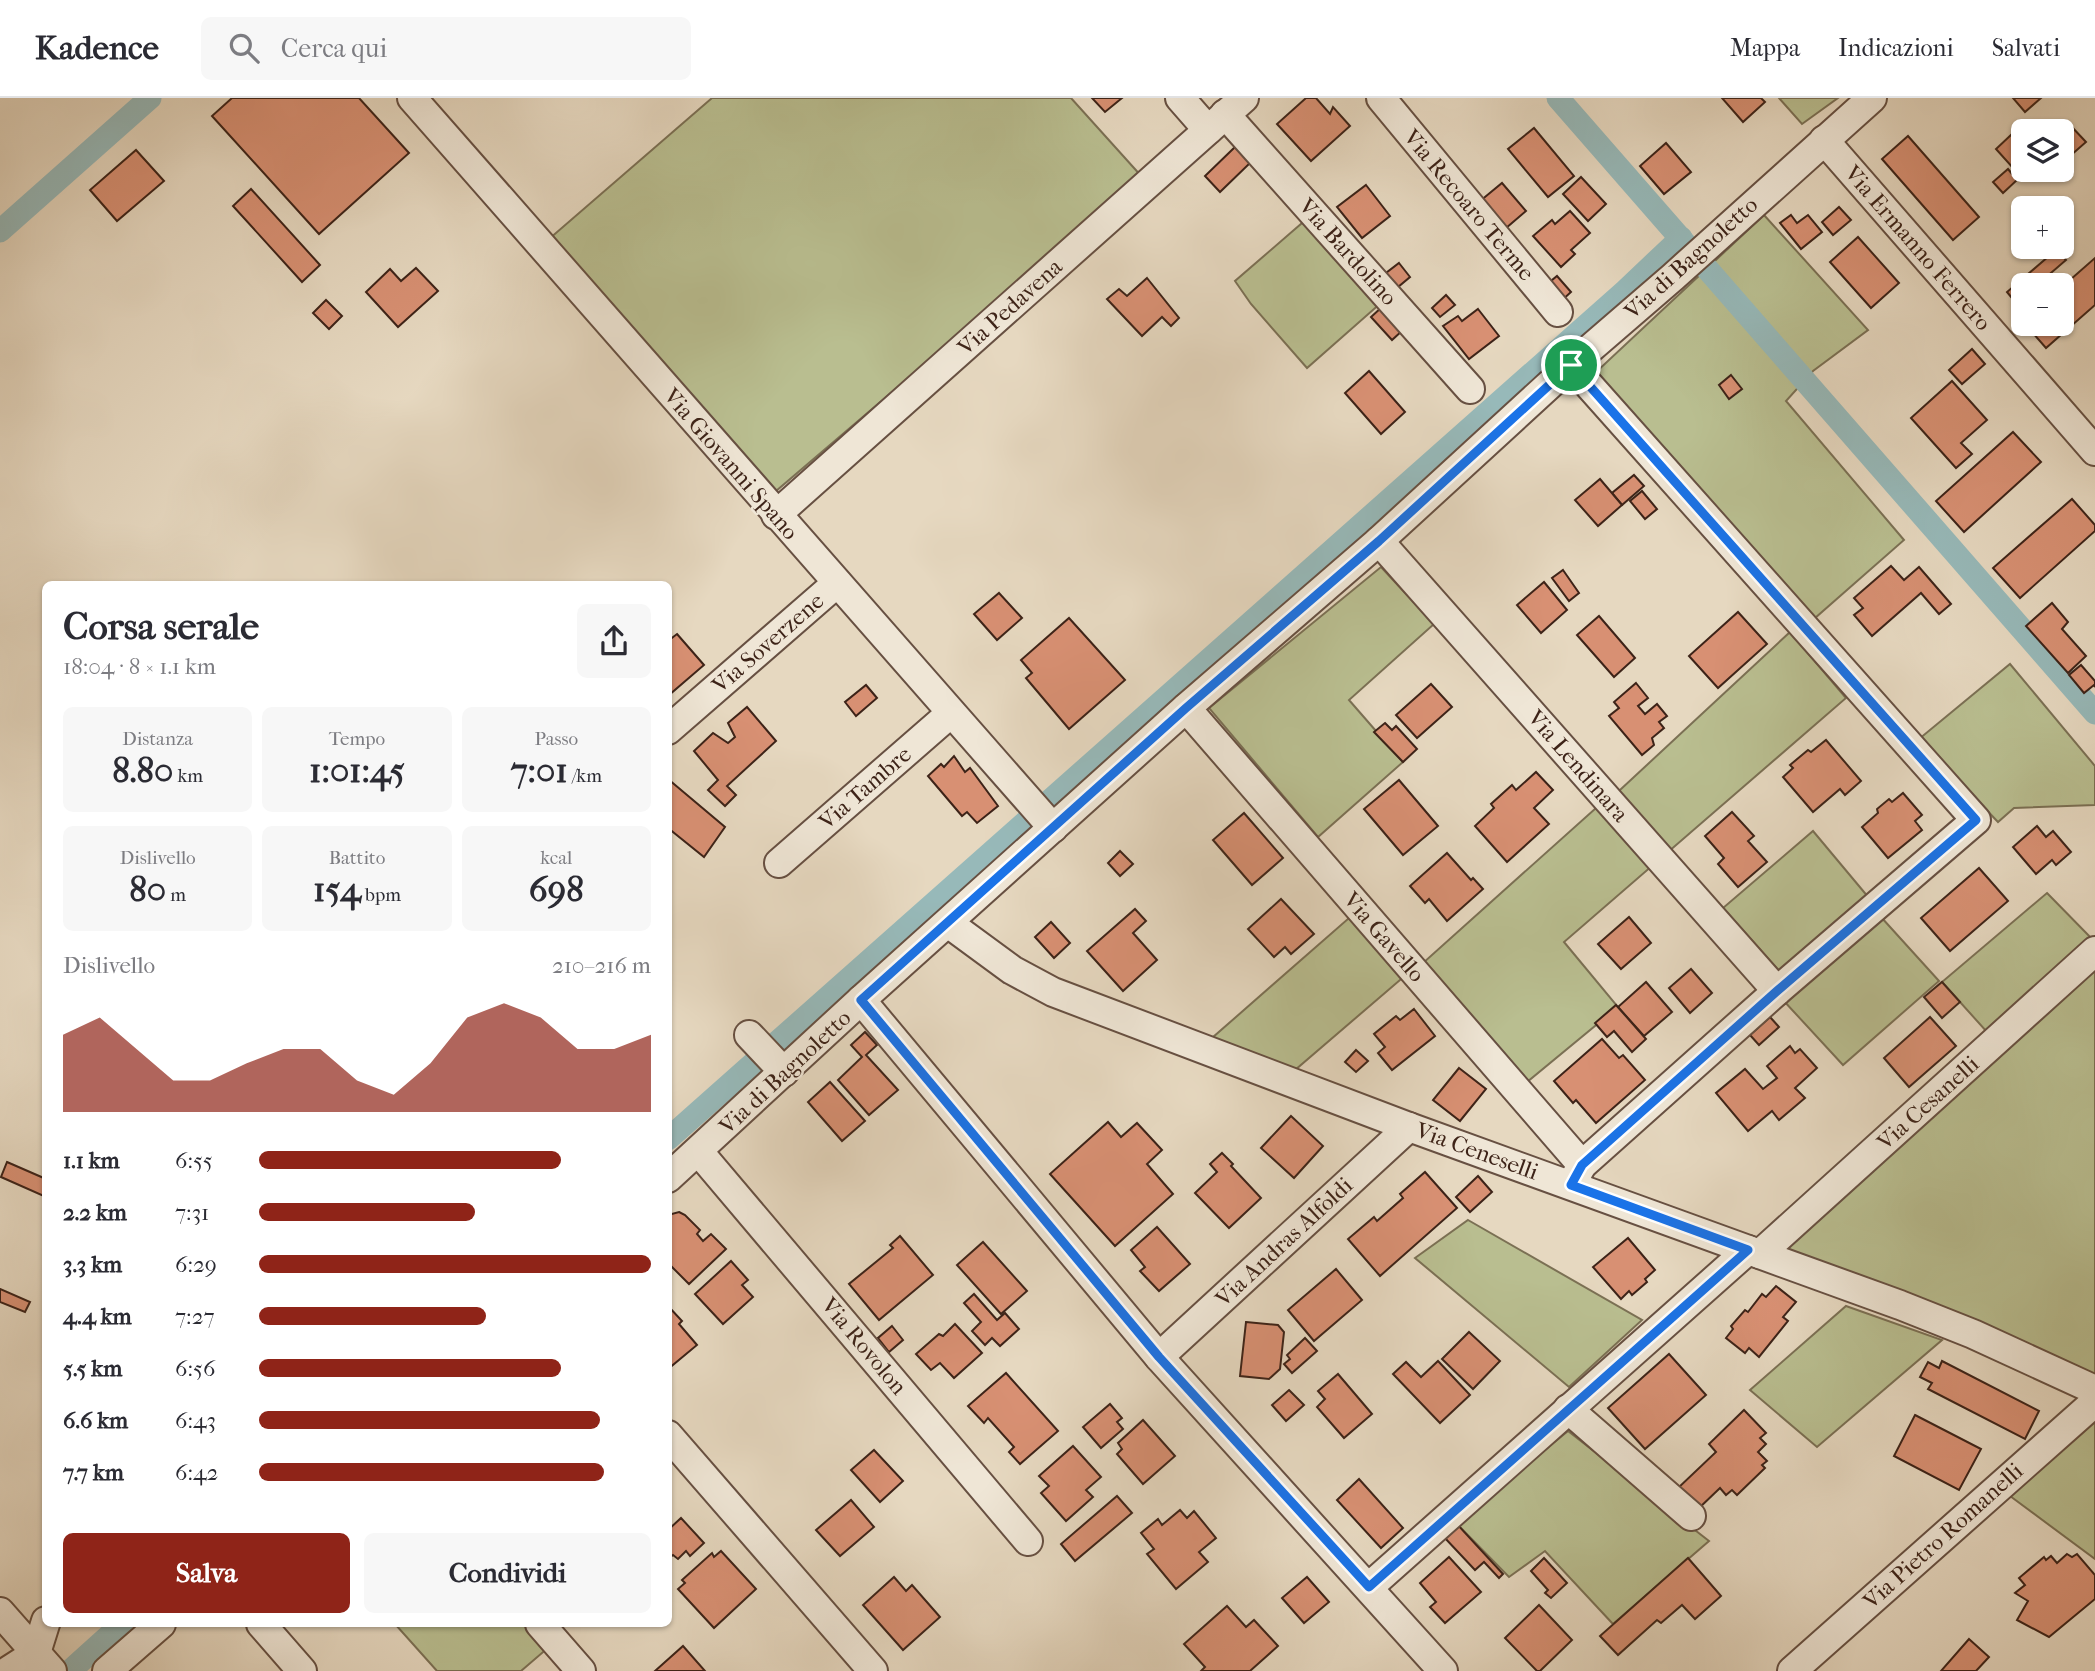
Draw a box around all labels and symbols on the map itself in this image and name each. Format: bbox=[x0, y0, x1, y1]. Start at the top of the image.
street label: Via Recoaro Terme bbox=[1397, 123, 1540, 286]
street label: Via Ermanno Ferrero bbox=[1838, 159, 1997, 336]
street label: Via di Bagnoletto bbox=[1618, 191, 1763, 326]
street label: Via Bardolino bbox=[1292, 192, 1403, 311]
street label: Via Pedavena bbox=[951, 253, 1068, 362]
pin bbox=[1541, 335, 1601, 395]
street label: Via Giovanni Spano bbox=[657, 382, 804, 545]
street label: Via Soverzene bbox=[706, 587, 829, 699]
street label: Via Lendinara bbox=[1521, 704, 1634, 828]
street label: Via Tambre bbox=[813, 741, 917, 836]
street label: Via Gavello bbox=[1337, 886, 1430, 987]
street label: Via di Bagnoletto bbox=[713, 1004, 856, 1140]
street label: Via Cesanelli bbox=[1871, 1050, 1984, 1156]
street label: Via Ceneselli bbox=[1411, 1116, 1542, 1186]
street label: Via Andras Alfoldi bbox=[1209, 1172, 1358, 1313]
street label: Via Rovolon bbox=[815, 1291, 913, 1401]
street label: Via Pietro Romanelli bbox=[1857, 1457, 2028, 1615]

